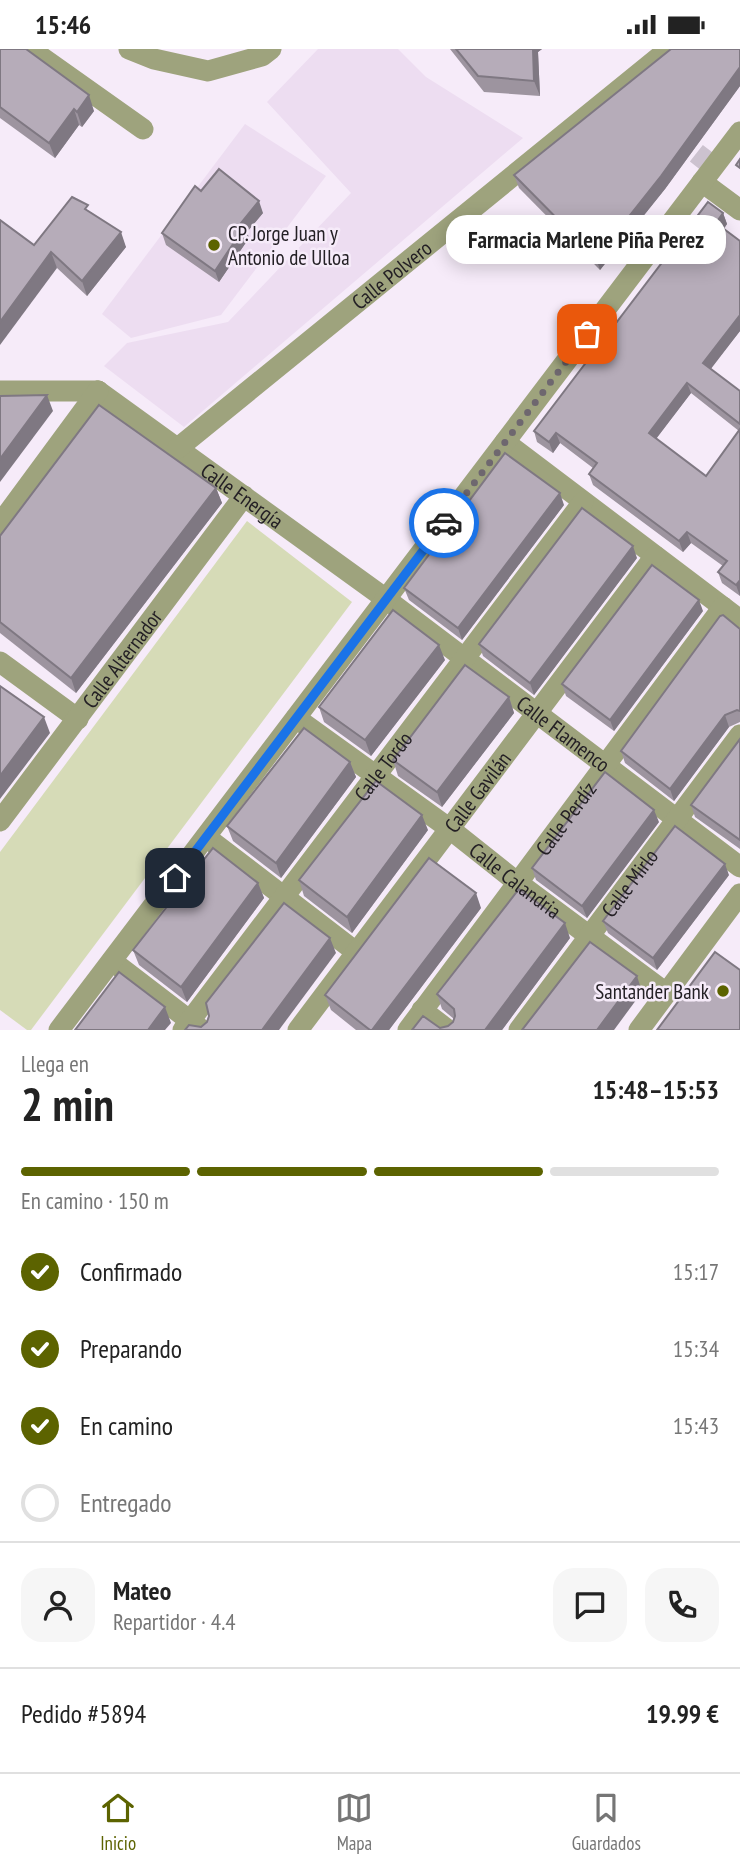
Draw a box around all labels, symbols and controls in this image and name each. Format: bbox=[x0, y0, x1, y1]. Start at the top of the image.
text: 15:46 bbox=[35, 8, 91, 41]
callout: Farmacia Marlene Piña Perez bbox=[447, 215, 727, 264]
place label: CP. Jorge Juan y Antonio de Ulloa bbox=[228, 220, 350, 271]
text: Farmacia Marlene Piña Perez bbox=[468, 225, 704, 254]
street label: Calle Polvero bbox=[346, 234, 437, 315]
marker: CP. Jorge Juan y Antonio de Ulloa bbox=[206, 237, 222, 253]
pin bbox=[557, 304, 617, 364]
icon: bag bbox=[568, 315, 606, 353]
street label: Calle Energía bbox=[196, 456, 289, 534]
courier bbox=[409, 488, 479, 558]
icon: car bbox=[425, 504, 463, 542]
street label: Calle Alternador bbox=[76, 604, 168, 713]
street label: Calle Flamenco bbox=[511, 689, 616, 778]
street label: Calle Tordo bbox=[348, 726, 418, 806]
street label: Calle Gavilán bbox=[438, 746, 517, 838]
street label: Calle Perdíz bbox=[529, 776, 602, 861]
street label: Calle Calandria bbox=[464, 836, 567, 924]
street label: Calle Mirlo bbox=[595, 843, 664, 922]
pin bbox=[145, 848, 205, 908]
icon: home bbox=[156, 859, 194, 897]
place label: Santander Bank bbox=[595, 978, 709, 1005]
marker: Santander Bank bbox=[715, 983, 731, 999]
text: Llega en bbox=[21, 1049, 89, 1078]
text: 15:48–15:53 bbox=[592, 1073, 719, 1106]
text: 2 min bbox=[21, 1074, 114, 1134]
text: En camino · 150 m bbox=[21, 1186, 169, 1215]
icon: check bbox=[21, 1253, 59, 1291]
text: Confirmado bbox=[80, 1255, 182, 1288]
text: 15:17 bbox=[673, 1257, 719, 1286]
icon: check bbox=[21, 1330, 59, 1368]
text: Preparando bbox=[80, 1332, 182, 1365]
text: 15:34 bbox=[673, 1334, 719, 1363]
icon: check bbox=[21, 1407, 59, 1445]
text: En camino bbox=[80, 1409, 173, 1442]
text: 15:43 bbox=[673, 1411, 719, 1440]
text: Entregado bbox=[80, 1486, 172, 1519]
button: person bbox=[21, 1568, 95, 1642]
button: chat bbox=[553, 1568, 627, 1642]
button: phone bbox=[645, 1568, 719, 1642]
text: Mateo bbox=[113, 1574, 171, 1607]
text: Repartidor · 4.4 bbox=[113, 1607, 236, 1636]
text: Pedido #5894 bbox=[21, 1697, 146, 1730]
text: 19.99 € bbox=[646, 1697, 719, 1730]
tab: Inicio bbox=[99, 1789, 137, 1855]
tab: Mapa bbox=[335, 1789, 373, 1855]
tab: Guardados bbox=[572, 1789, 641, 1855]

